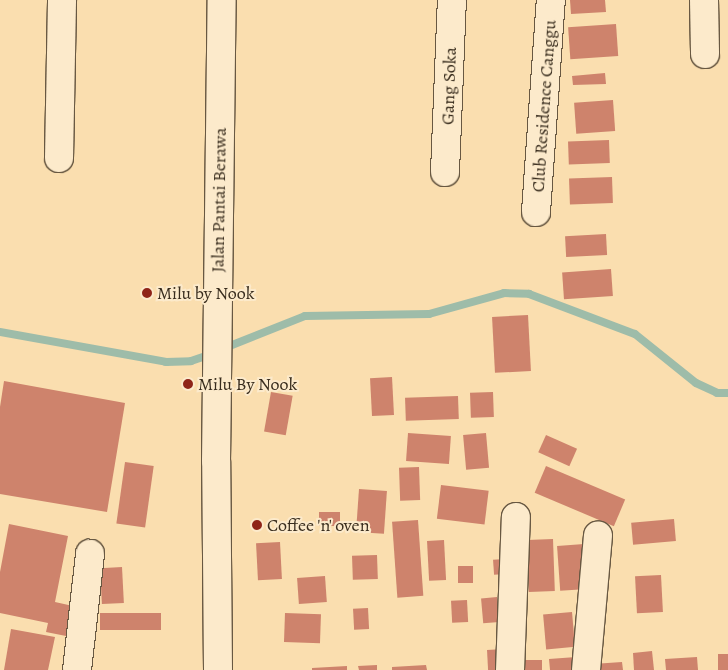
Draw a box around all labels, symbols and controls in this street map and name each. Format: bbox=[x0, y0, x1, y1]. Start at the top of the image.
street label: Club Residence Canggu bbox=[527, 19, 561, 193]
street label: Gang Soka bbox=[437, 47, 461, 125]
street label: Jalan Pantai Berawa bbox=[207, 127, 231, 273]
place label: Milu by Nook bbox=[157, 282, 255, 304]
marker: Milu by Nook bbox=[141, 287, 153, 299]
place label: Milu By Nook bbox=[198, 373, 297, 395]
marker: Milu By Nook bbox=[182, 378, 194, 390]
place label: Coffee 'n' oven bbox=[267, 514, 370, 536]
marker: Coffee 'n' oven bbox=[251, 519, 263, 531]

